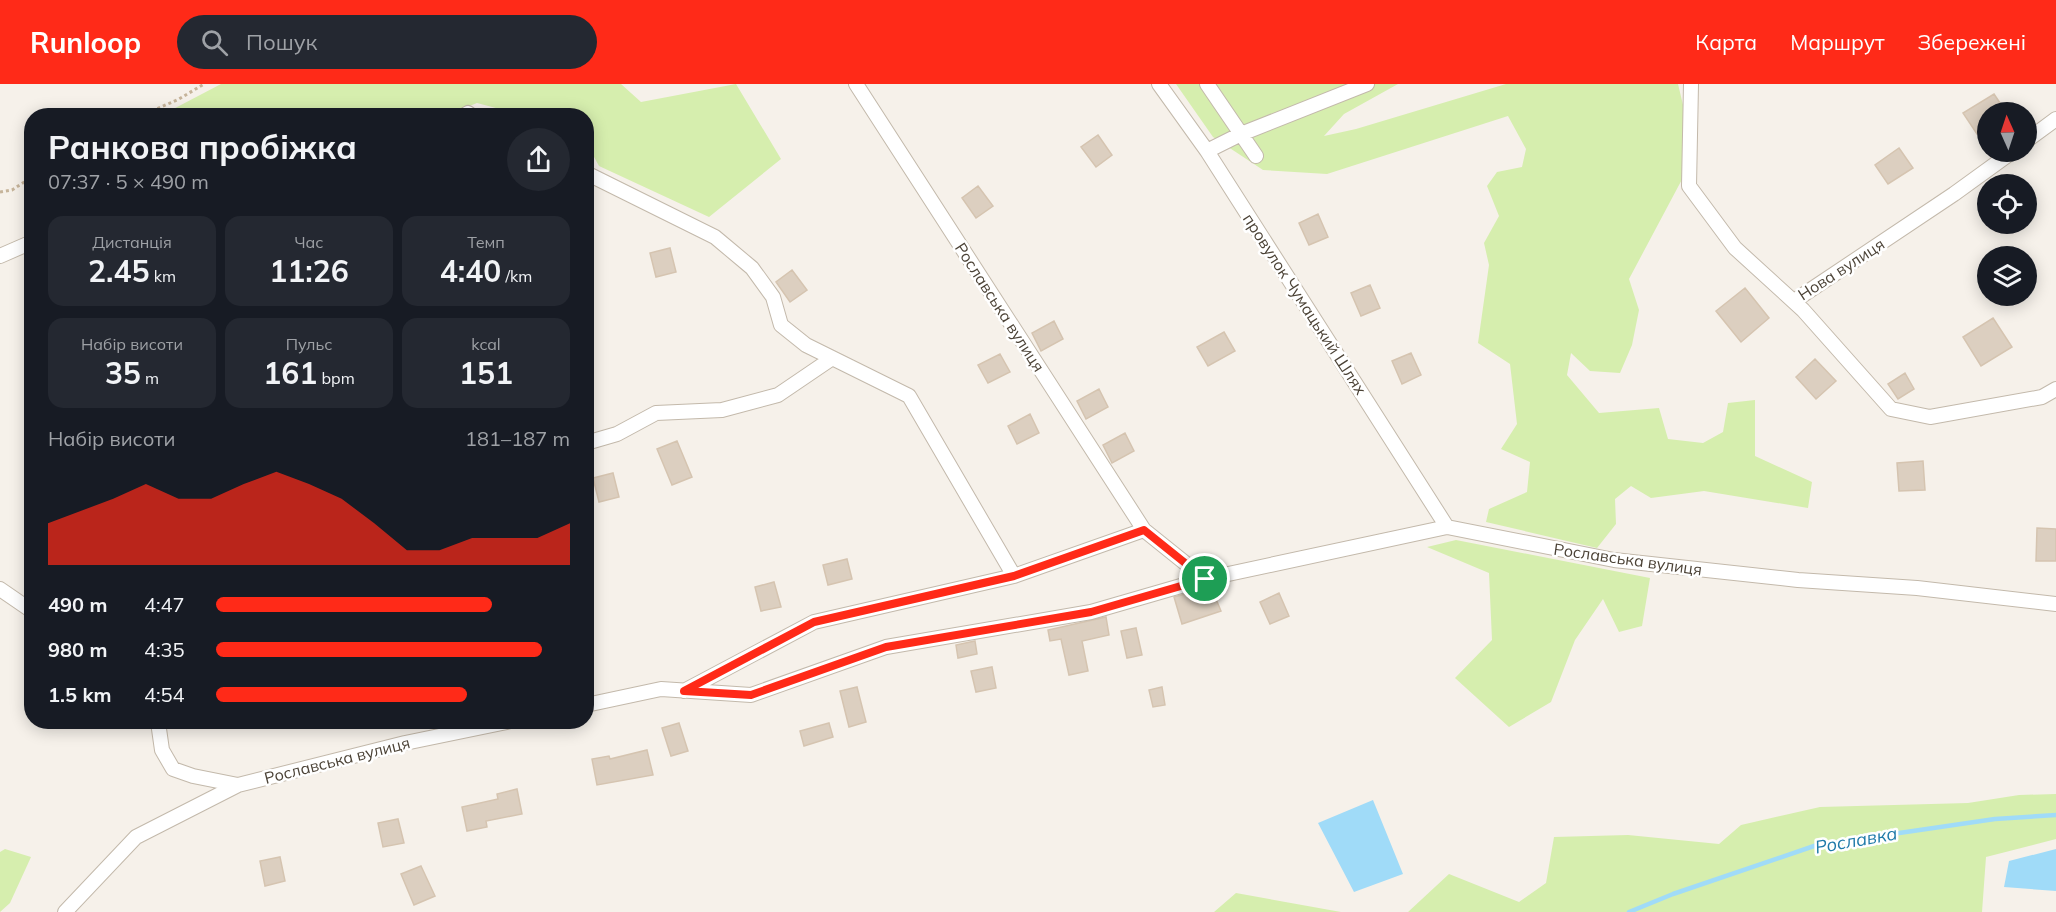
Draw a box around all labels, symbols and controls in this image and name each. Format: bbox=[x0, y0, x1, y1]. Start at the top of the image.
search box bbox=[177, 15, 597, 69]
text: Runloop bbox=[30, 25, 141, 60]
icon: search bbox=[198, 26, 231, 59]
text: Пошук bbox=[246, 28, 317, 56]
text: Карта bbox=[1695, 29, 1757, 55]
text: Маршрут bbox=[1790, 29, 1885, 55]
text: Збережені bbox=[1918, 29, 2026, 55]
north arrow bbox=[1977, 102, 2037, 162]
map controls bbox=[1977, 102, 2037, 306]
text: Ранкова пробіжка bbox=[48, 126, 357, 167]
button: share bbox=[507, 128, 570, 191]
text: 07:37 · 5 × 490 m bbox=[48, 169, 209, 194]
button: locate bbox=[1977, 174, 2037, 234]
street label: провулок Чумацький Шлях bbox=[1239, 210, 1371, 399]
text: Дистанція bbox=[92, 232, 172, 252]
text: Час bbox=[295, 232, 323, 252]
text: Темп bbox=[467, 232, 505, 252]
street label: Нова вулиця bbox=[1794, 234, 1888, 304]
street label: Рославська вулиця bbox=[951, 239, 1049, 375]
button: layers bbox=[1977, 246, 2037, 306]
text: 2.45 bbox=[88, 252, 149, 290]
text: 11:26 bbox=[269, 252, 349, 290]
text: 4:40 bbox=[440, 252, 501, 290]
text: km bbox=[149, 266, 176, 286]
text: /km bbox=[501, 266, 532, 286]
text: Набір висоти bbox=[81, 334, 183, 354]
text: Пульс bbox=[286, 334, 332, 354]
text: kcal bbox=[471, 334, 501, 354]
text: 35 bbox=[105, 354, 141, 392]
text: 161 bbox=[263, 354, 317, 392]
text: 151 bbox=[459, 354, 513, 392]
text: m bbox=[141, 368, 159, 388]
text: bpm bbox=[317, 368, 355, 388]
text: Набір висоти bbox=[48, 426, 175, 451]
text: 181–187 m bbox=[465, 426, 570, 451]
street label: Рославська вулиця bbox=[1553, 539, 1703, 579]
pin bbox=[1179, 553, 1230, 604]
icon: arrive bbox=[1188, 562, 1221, 595]
text: 490 m bbox=[48, 592, 107, 617]
text: 4:47 bbox=[144, 592, 185, 617]
text: 980 m bbox=[48, 637, 107, 662]
text: 4:35 bbox=[144, 637, 185, 662]
text: 1.5 km bbox=[48, 682, 111, 707]
text: 4:54 bbox=[144, 682, 185, 707]
street label: Рославська вулиця bbox=[262, 732, 412, 788]
water label: Рославка bbox=[1813, 821, 1899, 859]

